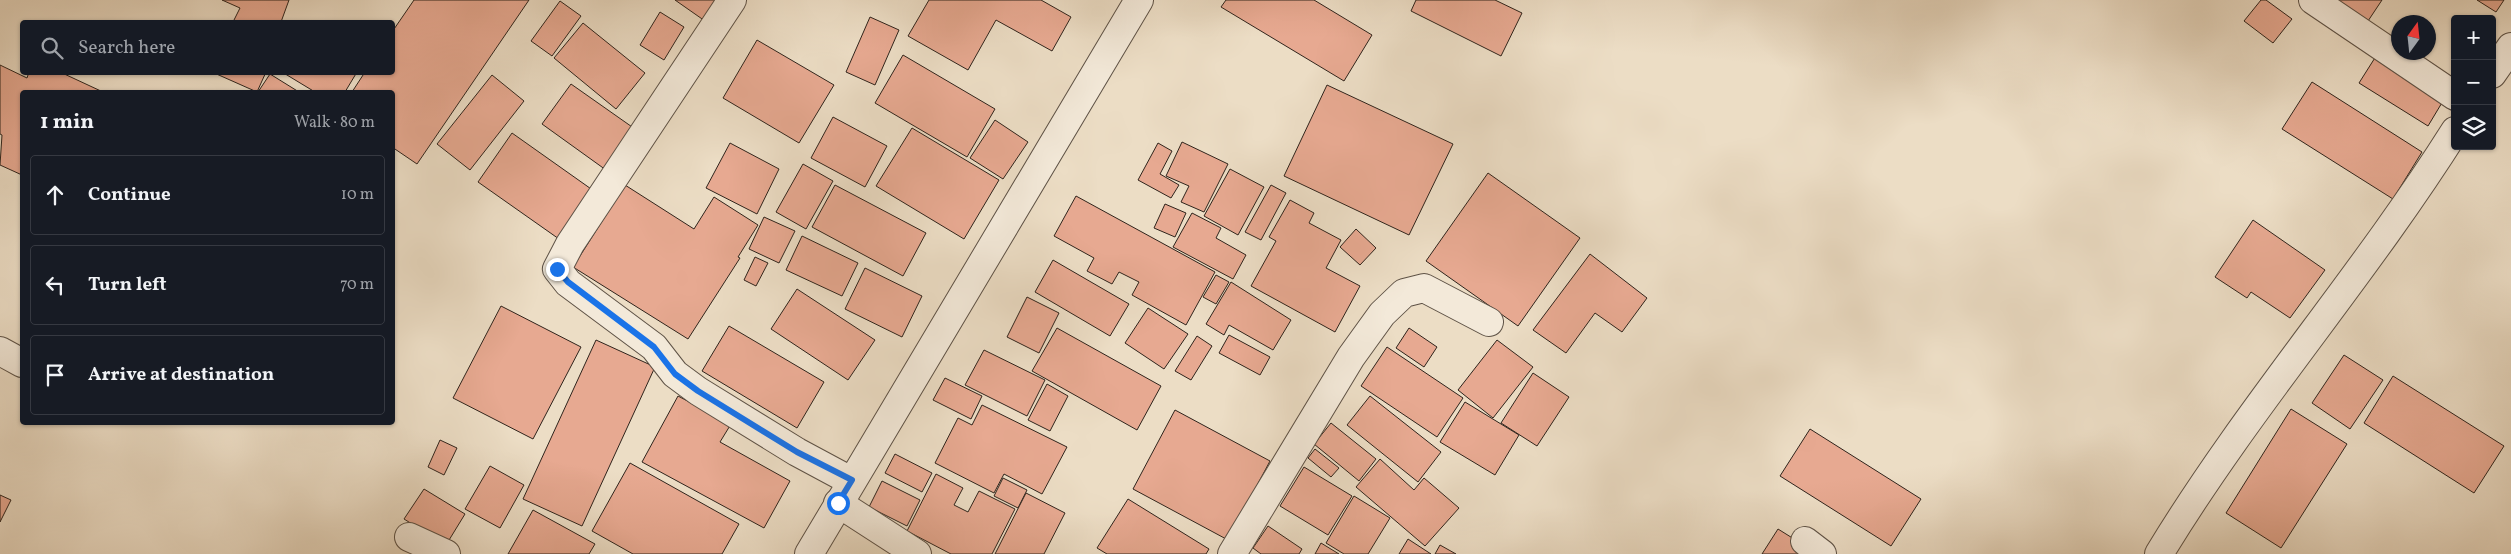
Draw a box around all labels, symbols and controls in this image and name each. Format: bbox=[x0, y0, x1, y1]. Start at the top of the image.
north arrow bbox=[2391, 15, 2436, 60]
map controls bbox=[2451, 15, 2496, 150]
button: + bbox=[2451, 15, 2496, 60]
search box bbox=[20, 20, 395, 75]
icon: search bbox=[38, 34, 66, 62]
text: Search here bbox=[78, 35, 175, 61]
button: − bbox=[2451, 60, 2496, 105]
button: layers bbox=[2451, 105, 2496, 150]
text: 1 min bbox=[40, 108, 94, 137]
text: Walk · 80 m bbox=[294, 112, 375, 134]
icon: ahead bbox=[41, 181, 69, 209]
text: Continue bbox=[88, 182, 171, 208]
text: 10 m bbox=[341, 184, 374, 206]
route end bbox=[546, 258, 569, 281]
icon: left bbox=[41, 271, 69, 299]
text: Turn left bbox=[88, 272, 167, 298]
text: 70 m bbox=[340, 274, 374, 296]
icon: arrive bbox=[41, 361, 69, 389]
text: Arrive at destination bbox=[88, 362, 274, 388]
route start bbox=[827, 492, 850, 515]

